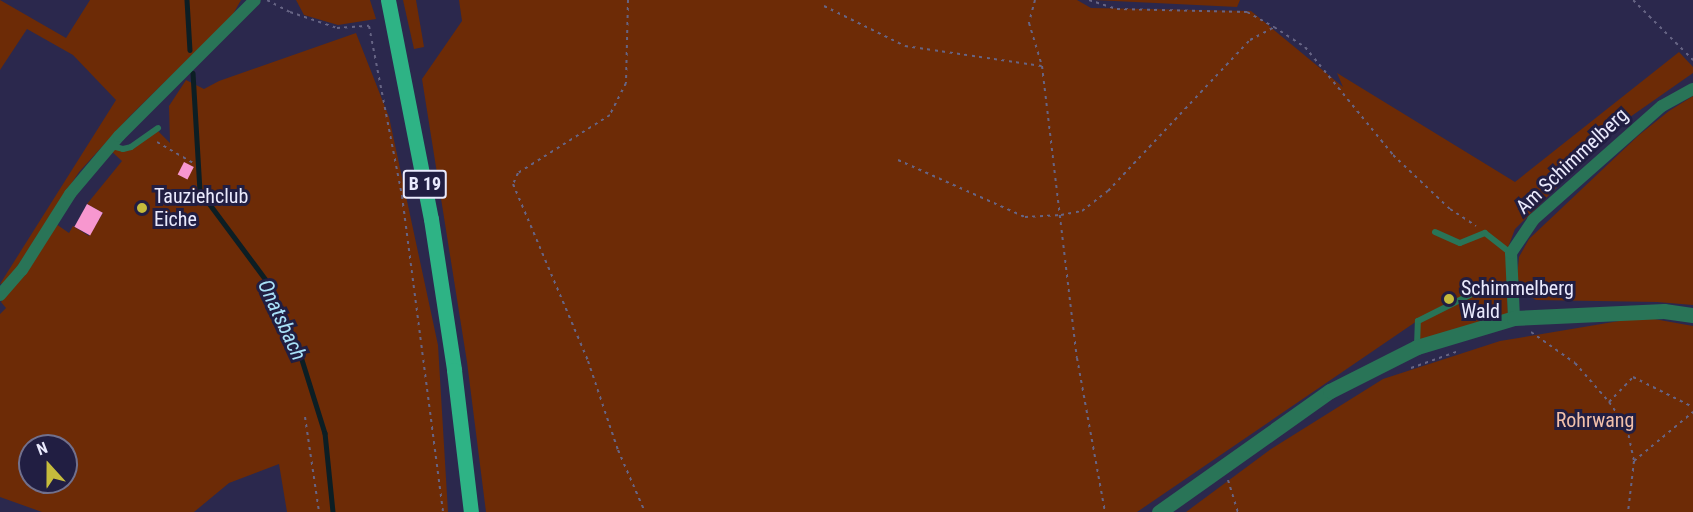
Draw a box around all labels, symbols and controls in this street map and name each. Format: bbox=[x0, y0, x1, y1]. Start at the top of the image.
street label: Am Schimmelberg bbox=[1511, 103, 1633, 219]
road number: B 19 bbox=[402, 169, 448, 199]
place label: Tauziehclub Eiche bbox=[154, 184, 248, 231]
marker: Tauziehclub Eiche bbox=[135, 201, 149, 215]
water label: Onatsbach bbox=[252, 276, 312, 364]
place label: Schimmelberg Wald bbox=[1461, 276, 1574, 323]
marker: Schimmelberg Wald bbox=[1442, 292, 1456, 306]
park label: Rohrwang bbox=[1556, 408, 1634, 432]
north arrow bbox=[18, 434, 78, 494]
text: N bbox=[34, 438, 50, 459]

